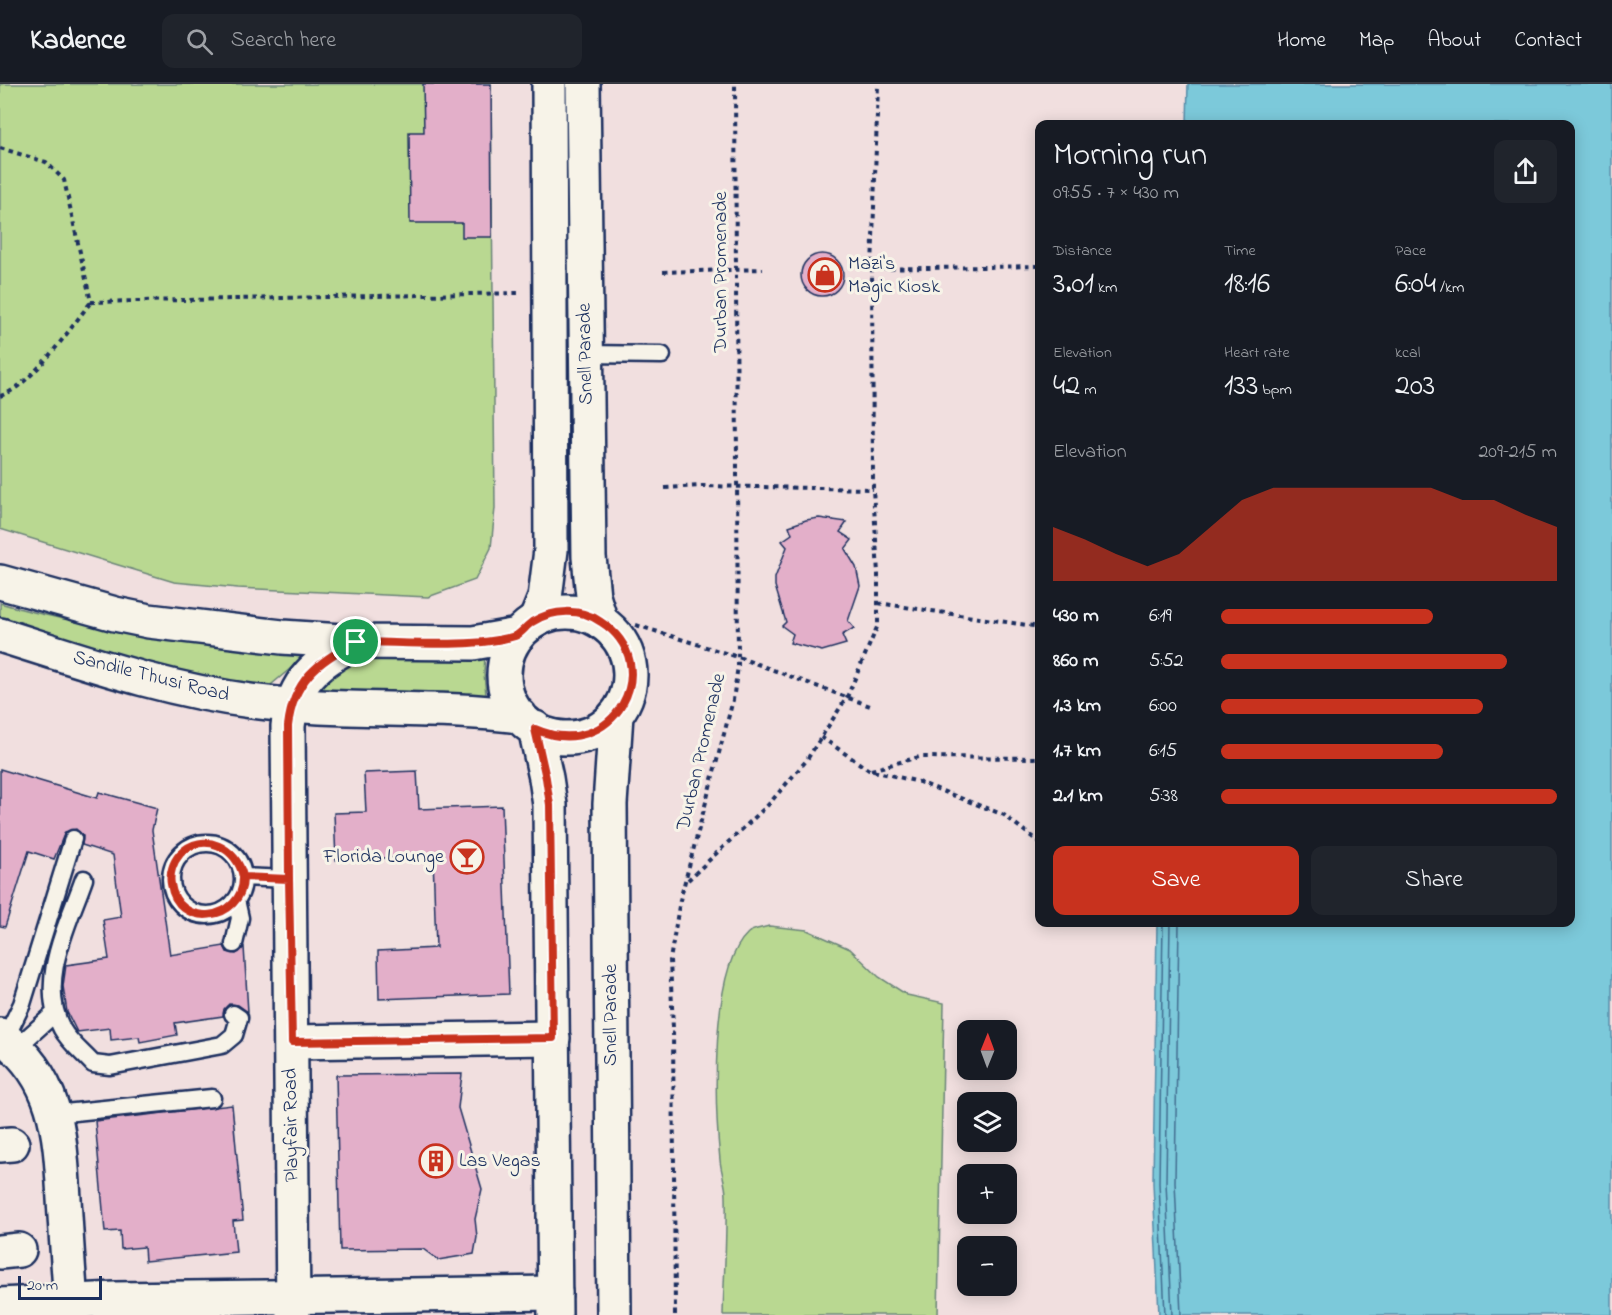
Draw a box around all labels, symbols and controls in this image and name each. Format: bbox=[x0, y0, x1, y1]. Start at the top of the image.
search box bbox=[162, 14, 582, 68]
text: Kadence bbox=[30, 21, 126, 62]
icon: search bbox=[183, 25, 216, 58]
text: Search here bbox=[231, 25, 336, 57]
text: Home bbox=[1277, 26, 1326, 56]
text: Map bbox=[1359, 26, 1394, 56]
text: About bbox=[1427, 26, 1481, 56]
text: Contact bbox=[1514, 26, 1582, 56]
text: Morning run bbox=[1053, 132, 1207, 180]
button: share bbox=[1494, 140, 1557, 203]
text: 09:55 · 7 × 430 m bbox=[1053, 179, 1179, 208]
street label: Durban Promenade bbox=[707, 192, 736, 353]
text: Distance bbox=[1053, 239, 1112, 263]
text: Time bbox=[1224, 239, 1256, 263]
text: Pace bbox=[1395, 239, 1426, 263]
place label: Mazi's Magic Kiosk bbox=[848, 250, 940, 303]
shop icon: Mazi's Magic Kiosk bbox=[807, 257, 843, 293]
text: 3.01 bbox=[1053, 263, 1094, 307]
text: 18:16 bbox=[1224, 263, 1270, 307]
text: 6:04 bbox=[1395, 263, 1436, 307]
text: km bbox=[1094, 276, 1117, 300]
text: /km bbox=[1436, 276, 1464, 300]
street label: Snell Parade bbox=[571, 303, 601, 405]
text: Elevation bbox=[1053, 341, 1112, 365]
text: Heart rate bbox=[1224, 341, 1290, 365]
text: kcal bbox=[1395, 341, 1420, 365]
text: 42 bbox=[1053, 365, 1080, 409]
text: 133 bbox=[1224, 365, 1258, 409]
text: 203 bbox=[1395, 365, 1435, 409]
text: m bbox=[1080, 378, 1097, 402]
text: bpm bbox=[1258, 378, 1292, 402]
text: Elevation bbox=[1053, 438, 1127, 467]
text: 209–215 m bbox=[1478, 438, 1557, 467]
text: 430 m bbox=[1053, 602, 1099, 631]
text: 6:19 bbox=[1149, 602, 1172, 631]
pin bbox=[330, 616, 381, 667]
icon: arrive bbox=[339, 625, 372, 658]
street label: Sandile Thusi Road bbox=[70, 644, 232, 710]
text: 860 m bbox=[1053, 647, 1098, 676]
text: 5:52 bbox=[1149, 647, 1184, 676]
street label: Durban Promenade bbox=[670, 670, 734, 835]
text: 1.3 km bbox=[1053, 692, 1101, 721]
text: 6:00 bbox=[1149, 692, 1177, 721]
text: 1.7 km bbox=[1053, 737, 1101, 766]
text: 6:15 bbox=[1149, 737, 1177, 766]
text: 2.1 km bbox=[1053, 782, 1103, 811]
text: 5:38 bbox=[1149, 782, 1178, 811]
bar icon: Florida Lounge bbox=[449, 839, 485, 875]
place label: Florida Lounge bbox=[322, 843, 444, 873]
button: Save bbox=[1053, 846, 1299, 915]
button: Share bbox=[1311, 846, 1557, 915]
street label: Snell Parade bbox=[597, 964, 626, 1066]
north arrow bbox=[957, 1020, 1017, 1080]
map controls bbox=[957, 1020, 1017, 1296]
street label: Playfair Road bbox=[277, 1068, 307, 1182]
button: layers bbox=[957, 1092, 1017, 1152]
building icon: Las Vegas bbox=[418, 1143, 454, 1179]
place label: Las Vegas bbox=[459, 1147, 541, 1177]
button: + bbox=[957, 1164, 1017, 1224]
button: − bbox=[957, 1236, 1017, 1296]
scale bar bbox=[18, 1273, 102, 1300]
text: 20 m bbox=[27, 1274, 58, 1298]

